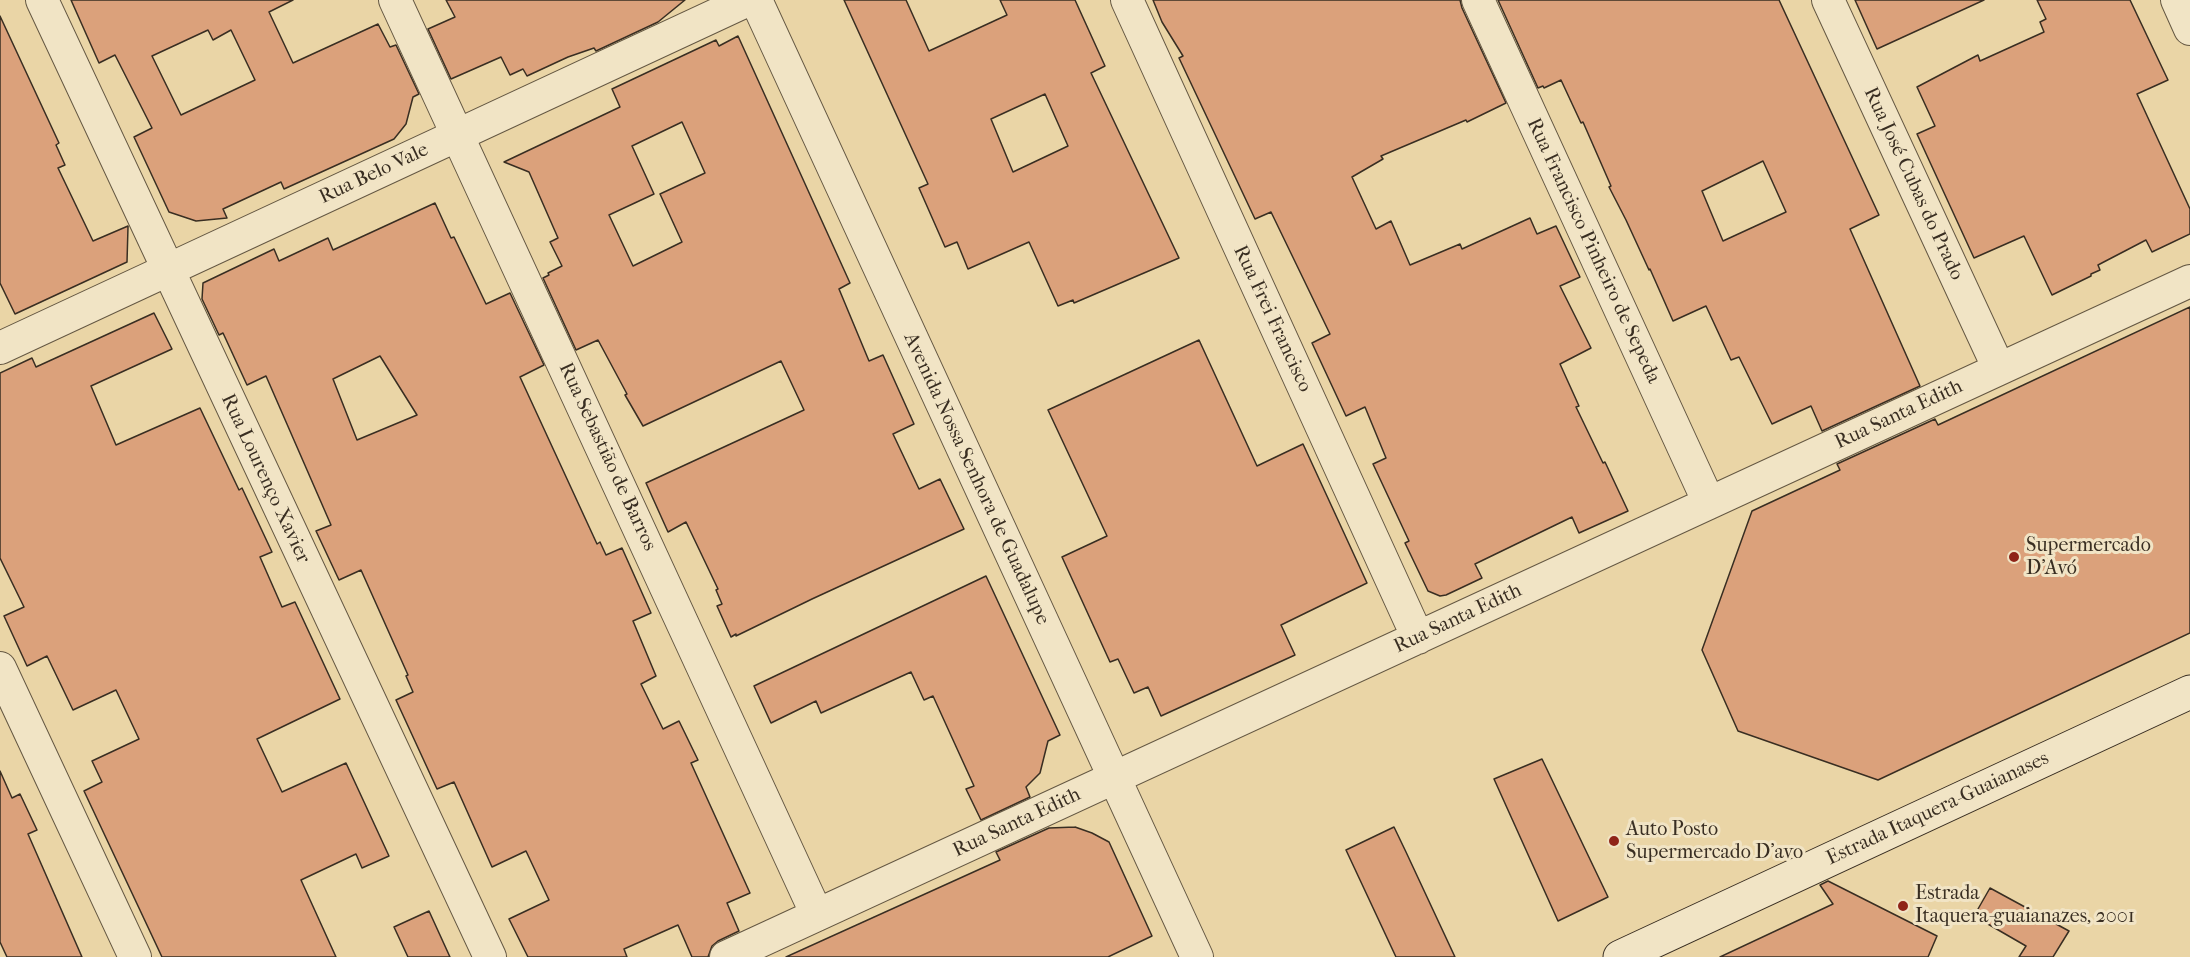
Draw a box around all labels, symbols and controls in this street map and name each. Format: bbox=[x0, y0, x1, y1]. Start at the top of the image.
street label: Rua José Cubas do Prado bbox=[1858, 84, 1968, 284]
street label: Rua Francisco Pinheiro de Sepeda bbox=[1521, 115, 1665, 387]
street label: Rua Belo Vale bbox=[315, 138, 433, 210]
street label: Rua Frei Francisco bbox=[1227, 242, 1317, 396]
street label: Avenida Nossa Senhora de Guadalupe bbox=[898, 329, 1054, 629]
street label: Rua Sebastião de Barros bbox=[553, 359, 661, 555]
street label: Rua Santa Edith bbox=[1831, 375, 1967, 455]
street label: Rua Lourenço Xavier bbox=[215, 390, 315, 568]
place label: Supermercado D'Avó bbox=[2026, 534, 2151, 581]
marker: Supermercado D'Avó bbox=[2007, 550, 2021, 564]
street label: Rua Santa Edith bbox=[1390, 579, 1526, 659]
street label: Estrada Itaquera-Guaianases bbox=[1823, 747, 2053, 871]
street label: Rua Santa Edith bbox=[949, 783, 1085, 863]
place label: Auto Posto Supermercado D'avo bbox=[1626, 818, 1803, 865]
marker: Auto Posto Supermercado D'avo bbox=[1607, 834, 1621, 848]
place label: Estrada Itaquera-guaianazes, 2001 bbox=[1915, 882, 2135, 929]
marker: Estrada Itaquera-guaianazes, 2001 bbox=[1896, 899, 1910, 913]

